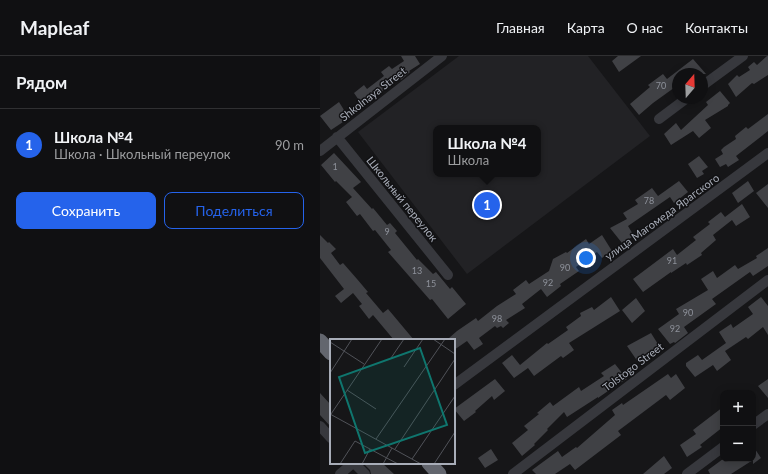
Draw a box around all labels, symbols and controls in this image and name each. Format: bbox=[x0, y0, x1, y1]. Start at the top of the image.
text: Mapleaf bbox=[20, 16, 89, 39]
text: Главная bbox=[496, 19, 545, 36]
text: Карта bbox=[567, 19, 605, 36]
text: О нас bbox=[627, 19, 663, 36]
text: Контакты bbox=[685, 19, 748, 36]
street label: Shkolnaya Street bbox=[337, 64, 408, 123]
north arrow bbox=[672, 68, 708, 104]
text: Рядом bbox=[16, 72, 67, 93]
house number: 70 bbox=[656, 80, 666, 91]
popup bbox=[433, 125, 541, 177]
text: Школа №4 bbox=[54, 128, 133, 146]
text: Школа №4 bbox=[447, 134, 527, 152]
text: 1 bbox=[25, 137, 33, 153]
text: 90 m bbox=[275, 137, 304, 153]
text: Школа · Школьный переулок bbox=[54, 146, 231, 162]
text: Школа bbox=[447, 152, 489, 168]
street label: Школьный переулок bbox=[364, 154, 441, 244]
house number: 1 bbox=[332, 161, 338, 172]
street label: улица Магомеда Ярагского bbox=[602, 171, 721, 262]
pin: 1 bbox=[474, 190, 500, 220]
button: Сохранить bbox=[16, 192, 156, 229]
button: Поделиться bbox=[164, 192, 304, 229]
house number: 78 bbox=[644, 195, 654, 206]
house number: 9 bbox=[384, 226, 390, 237]
your location bbox=[576, 248, 596, 268]
house number: 91 bbox=[667, 255, 677, 266]
house number: 90 bbox=[560, 262, 570, 273]
house number: 13 bbox=[412, 265, 422, 276]
house number: 92 bbox=[543, 277, 553, 288]
house number: 15 bbox=[426, 278, 436, 289]
house number: 90 bbox=[683, 307, 693, 318]
house number: 98 bbox=[492, 313, 502, 324]
house number: 92 bbox=[670, 323, 680, 334]
inset map bbox=[330, 339, 455, 464]
street label: Tolstogo Street bbox=[600, 340, 666, 394]
map controls bbox=[720, 390, 756, 462]
button: + bbox=[720, 390, 756, 426]
button: − bbox=[720, 426, 756, 462]

